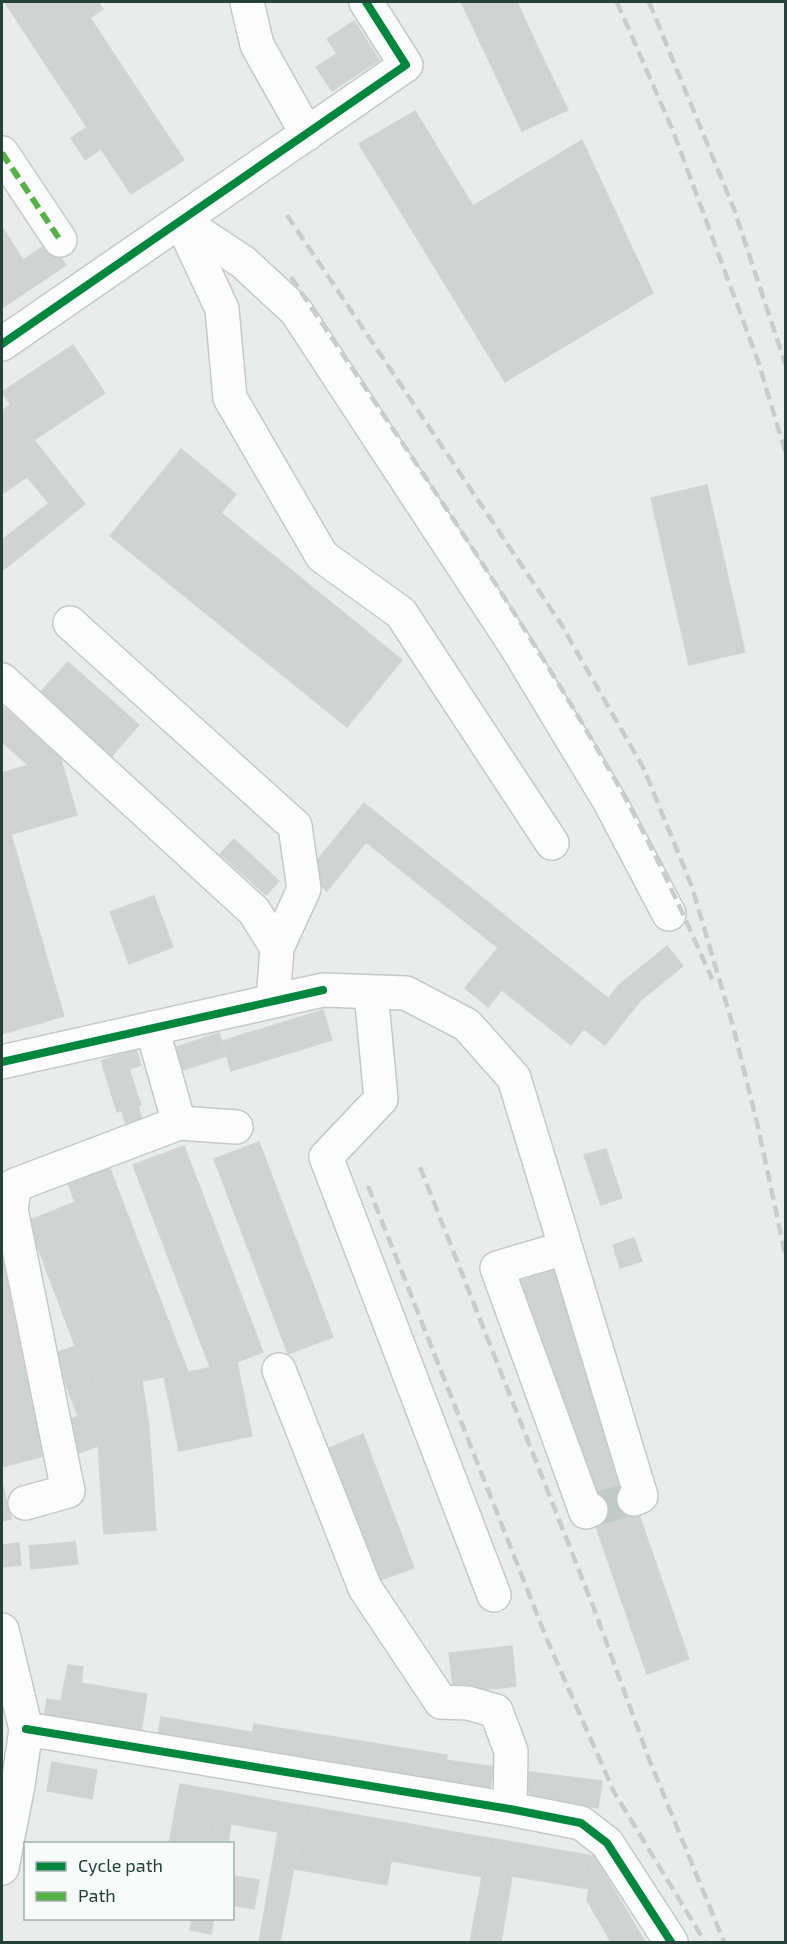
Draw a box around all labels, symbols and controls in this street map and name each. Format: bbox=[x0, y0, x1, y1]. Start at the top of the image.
legend bbox=[24, 1842, 234, 1920]
text: Cycle path bbox=[78, 1854, 163, 1876]
text: Path bbox=[78, 1884, 116, 1906]

